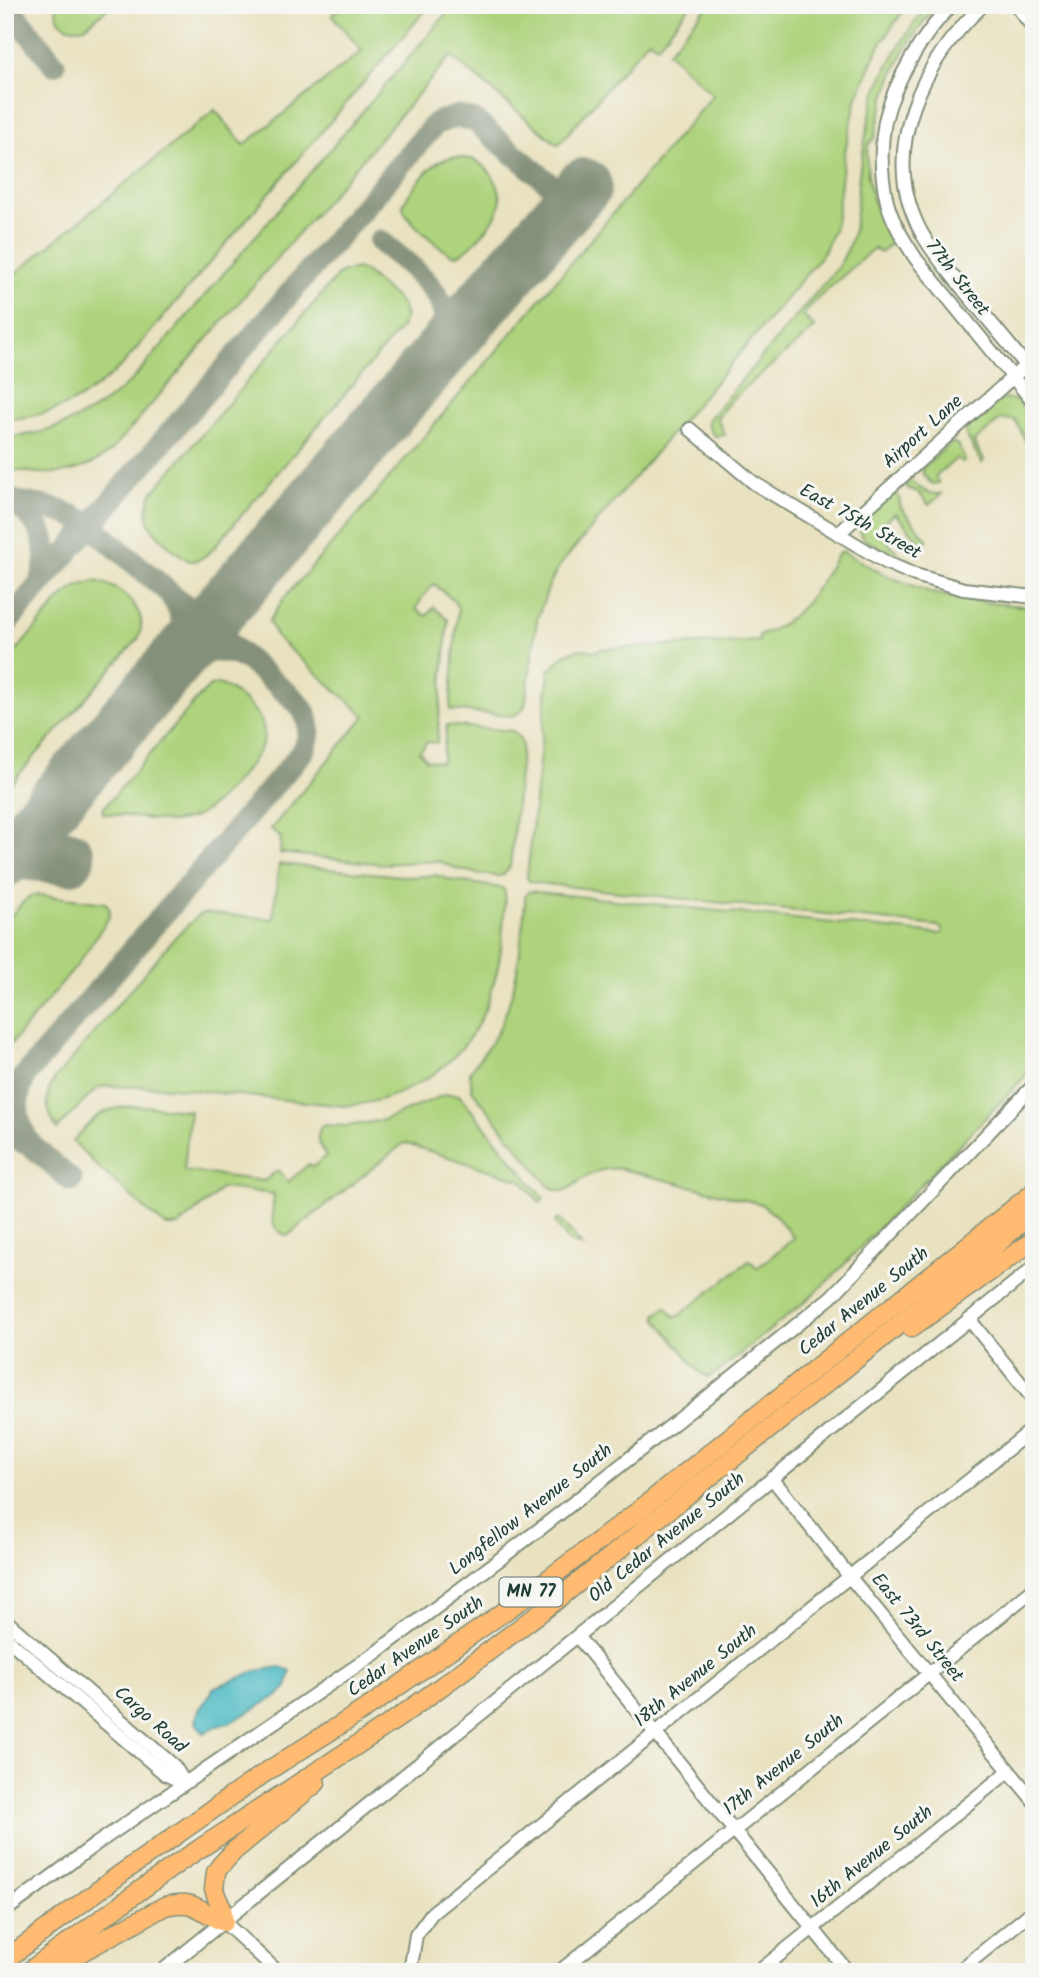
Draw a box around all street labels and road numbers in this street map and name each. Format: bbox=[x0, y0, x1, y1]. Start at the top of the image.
street label: 77th Street bbox=[917, 233, 997, 324]
street label: Airport Lane bbox=[876, 387, 970, 476]
street label: East 75th Street bbox=[794, 476, 927, 568]
street label: Cedar Avenue South bbox=[792, 1240, 936, 1364]
street label: Longfellow Avenue South bbox=[443, 1436, 619, 1584]
street label: Old Cedar Avenue South bbox=[582, 1465, 752, 1611]
street label: East 73rd Street bbox=[863, 1566, 971, 1690]
road number: MN 77 bbox=[500, 1577, 562, 1606]
street label: Cedar Avenue South bbox=[341, 1588, 491, 1706]
street label: 18th Avenue South bbox=[628, 1617, 764, 1735]
street label: Cargo Road bbox=[107, 1679, 194, 1762]
street label: 17th Avenue South bbox=[717, 1707, 851, 1823]
street label: 16th Avenue South bbox=[804, 1798, 940, 1916]

